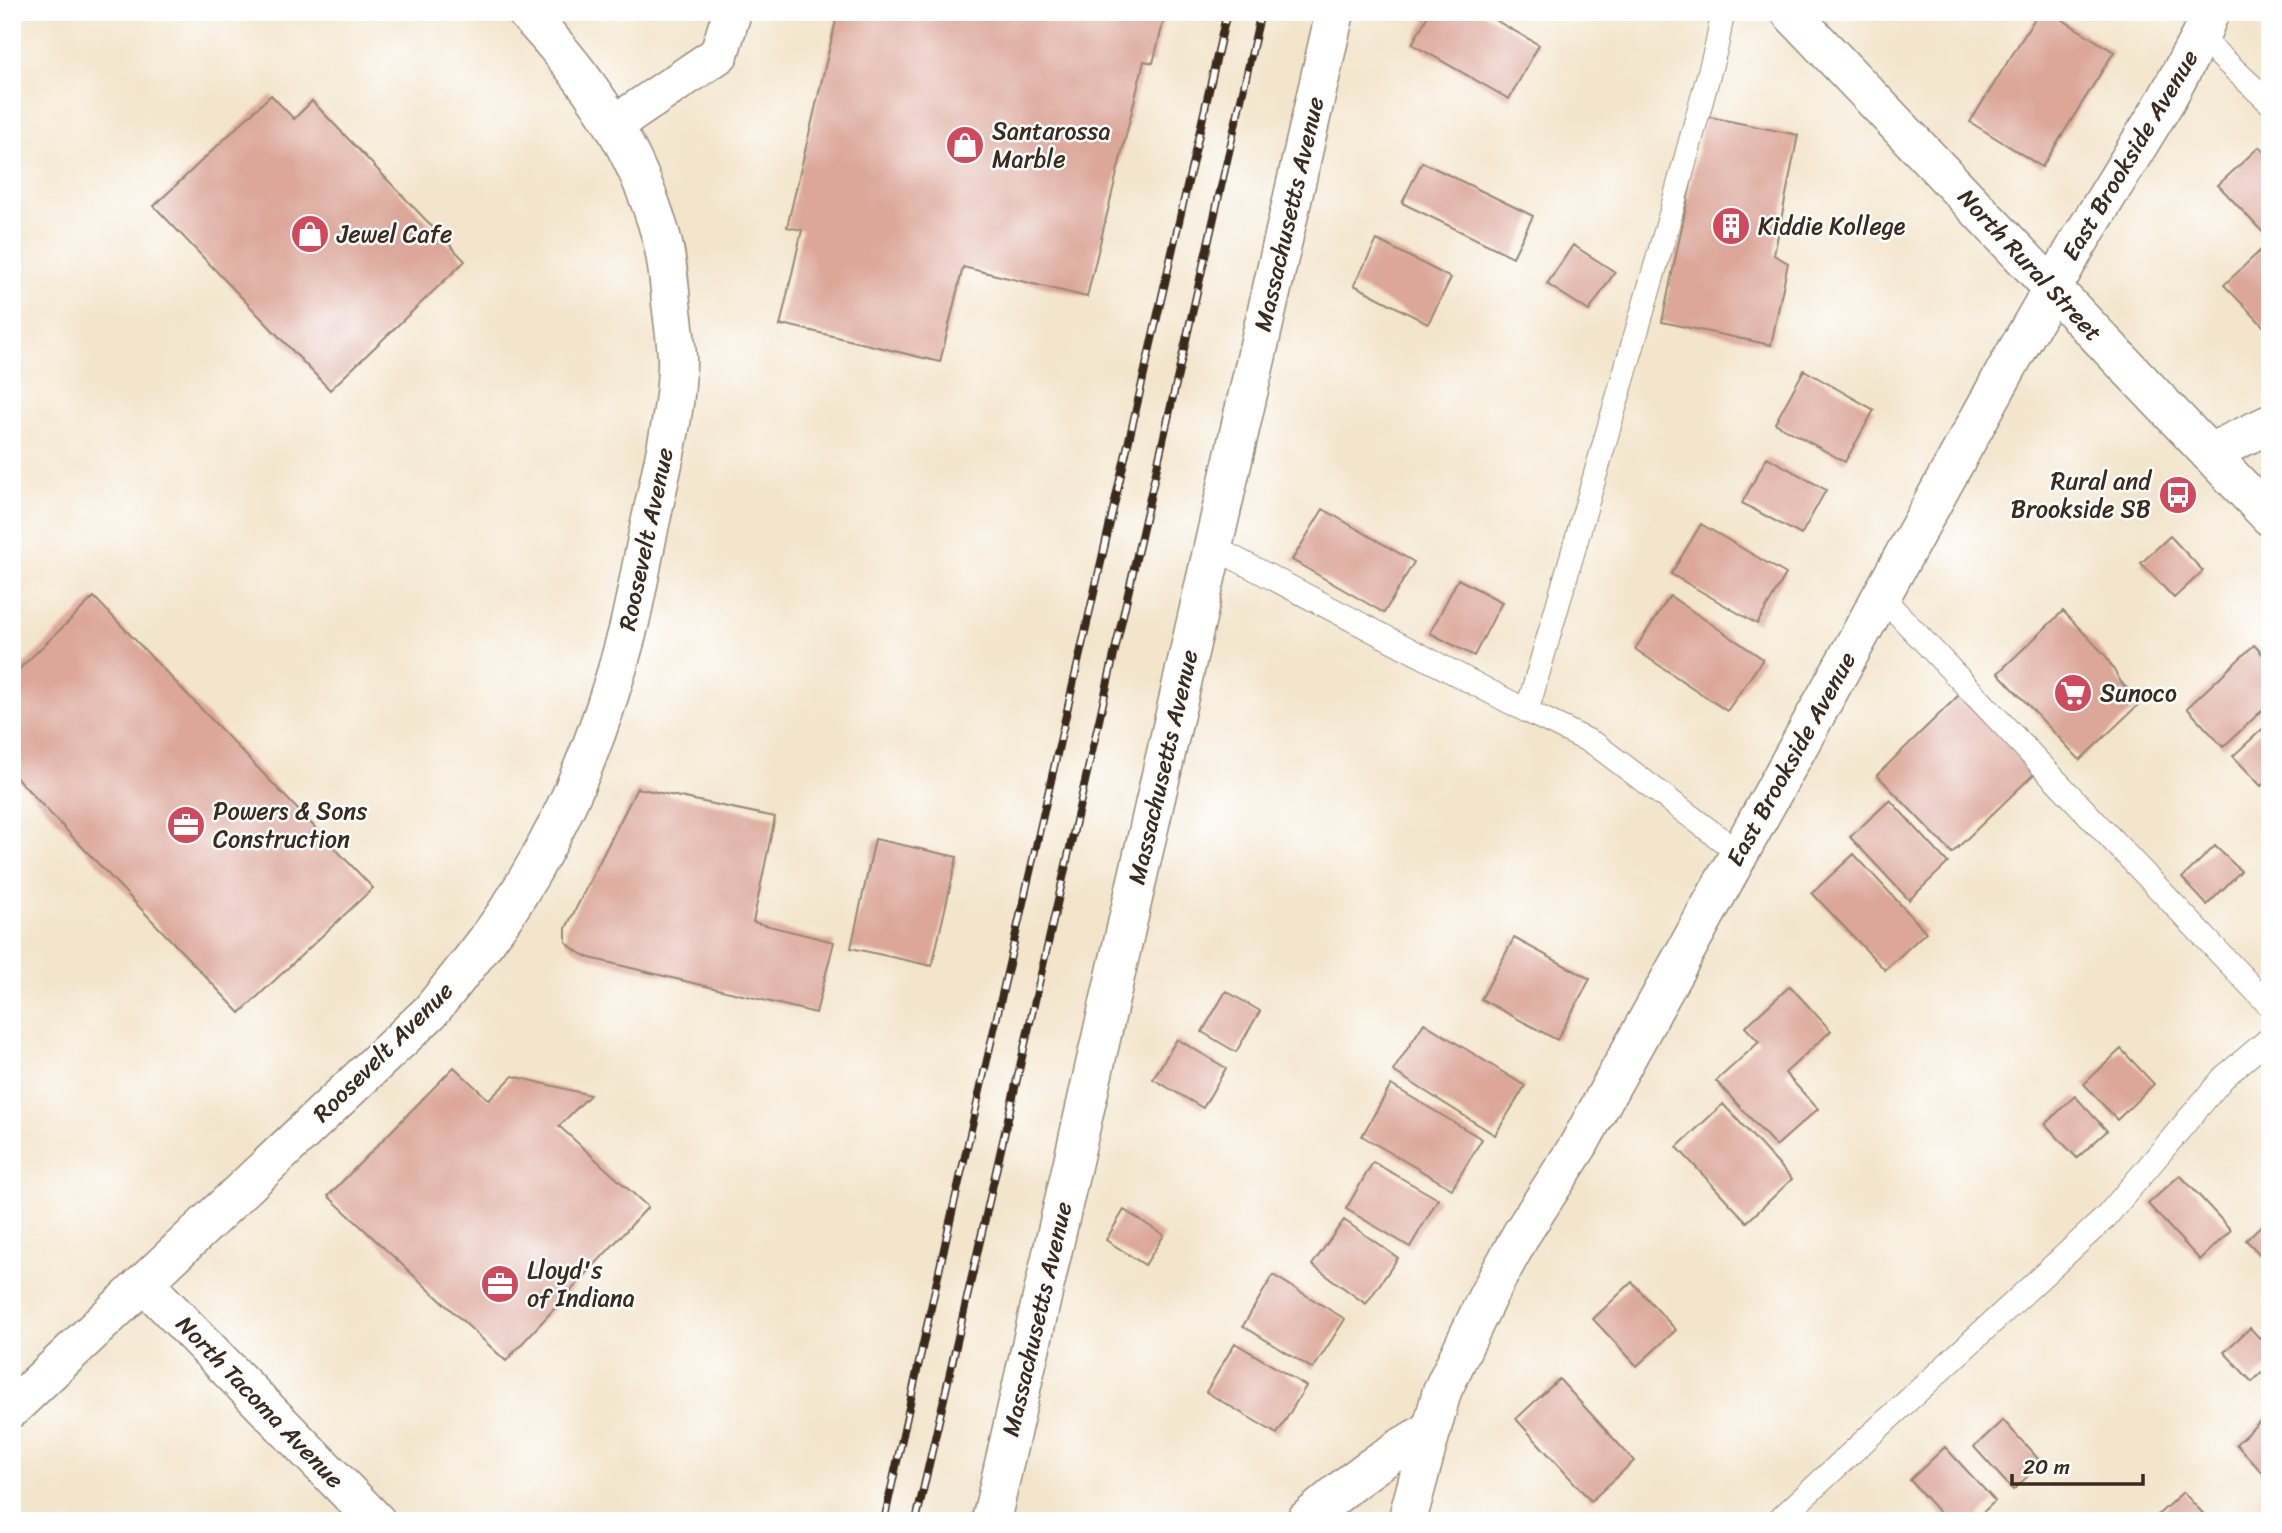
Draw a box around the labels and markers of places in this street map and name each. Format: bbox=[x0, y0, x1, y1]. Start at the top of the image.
place label: Santarossa Marble bbox=[992, 110, 1110, 180]
shop icon: Santarossa Marble bbox=[944, 124, 986, 166]
building icon: Kiddie Kollege bbox=[1710, 205, 1752, 247]
place label: Kiddie Kollege bbox=[1758, 205, 1906, 247]
shop icon: Jewel Cafe bbox=[289, 213, 331, 255]
place label: Jewel Cafe bbox=[336, 213, 452, 255]
place label: Rural and Brookside SB bbox=[2011, 460, 2153, 530]
bus stop icon: Rural and Brookside SB bbox=[2157, 474, 2199, 516]
supermarket icon: Sunoco bbox=[2052, 672, 2094, 714]
place label: Sunoco bbox=[2100, 672, 2177, 714]
place label: Powers & Sons Construction bbox=[213, 790, 367, 860]
office icon: Powers & Sons Construction bbox=[165, 804, 207, 846]
place label: Lloyd's of Indiana bbox=[527, 1249, 635, 1319]
office icon: Lloyd's of Indiana bbox=[479, 1263, 521, 1305]

